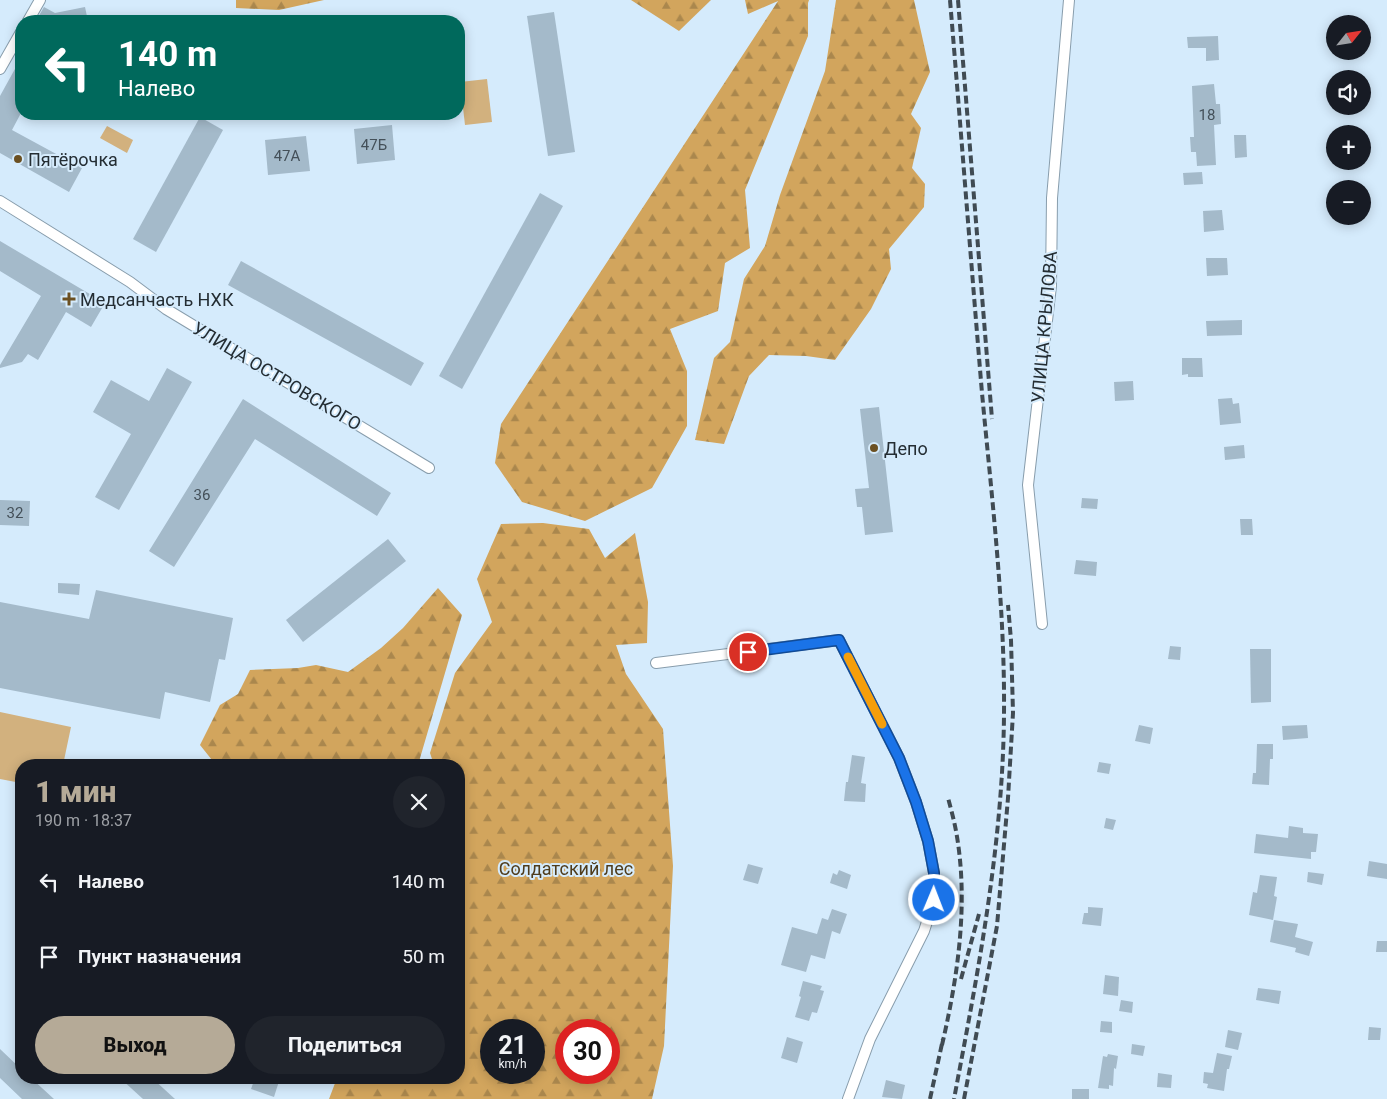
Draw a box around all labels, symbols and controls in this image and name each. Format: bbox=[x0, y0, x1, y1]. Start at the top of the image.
north arrow bbox=[1326, 15, 1371, 60]
map controls bbox=[1326, 15, 1371, 225]
text: 140 m bbox=[118, 34, 217, 75]
icon: left bbox=[35, 35, 100, 100]
button: sound bbox=[1326, 70, 1371, 115]
text: Налево bbox=[118, 76, 195, 101]
house number: 18 bbox=[1199, 106, 1215, 124]
button: + bbox=[1326, 125, 1371, 170]
house number: 47Б bbox=[361, 136, 387, 154]
house number: 47А bbox=[274, 147, 301, 165]
place label: Пятёрочка bbox=[28, 149, 118, 170]
marker: Пятёрочка bbox=[12, 153, 24, 165]
button: − bbox=[1326, 180, 1371, 225]
street label: УЛИЦА КРЫЛОВА bbox=[1027, 250, 1061, 404]
place label: Медсанчасть НХК bbox=[80, 289, 234, 310]
marker: Медсанчасть НХК bbox=[62, 292, 76, 306]
street label: УЛИЦА ОСТРОВСКОГО bbox=[189, 317, 365, 435]
place label: Депо bbox=[884, 438, 928, 459]
marker: Депо bbox=[868, 442, 880, 454]
house number: 36 bbox=[194, 486, 210, 504]
house number: 32 bbox=[7, 504, 23, 522]
pin bbox=[727, 631, 769, 673]
icon: arrive bbox=[734, 638, 762, 666]
text: 1 мин bbox=[35, 774, 116, 809]
button: close bbox=[393, 776, 445, 828]
text: 190 m · 18:37 bbox=[35, 811, 132, 830]
park label: Солдатский лес bbox=[499, 858, 633, 879]
icon: left bbox=[35, 868, 63, 896]
text: Налево bbox=[78, 870, 144, 893]
text: 140 m bbox=[392, 870, 445, 893]
position arrow bbox=[907, 873, 959, 925]
icon: arrive bbox=[35, 943, 63, 971]
text: Пункт назначения bbox=[78, 945, 241, 968]
text: 50 m bbox=[402, 945, 445, 968]
button: Выход bbox=[35, 1016, 235, 1074]
button: Поделиться bbox=[245, 1016, 445, 1074]
speed limit sign: 30 bbox=[555, 1019, 620, 1084]
text: 21 bbox=[498, 1031, 527, 1060]
text: km/h bbox=[498, 1057, 527, 1071]

